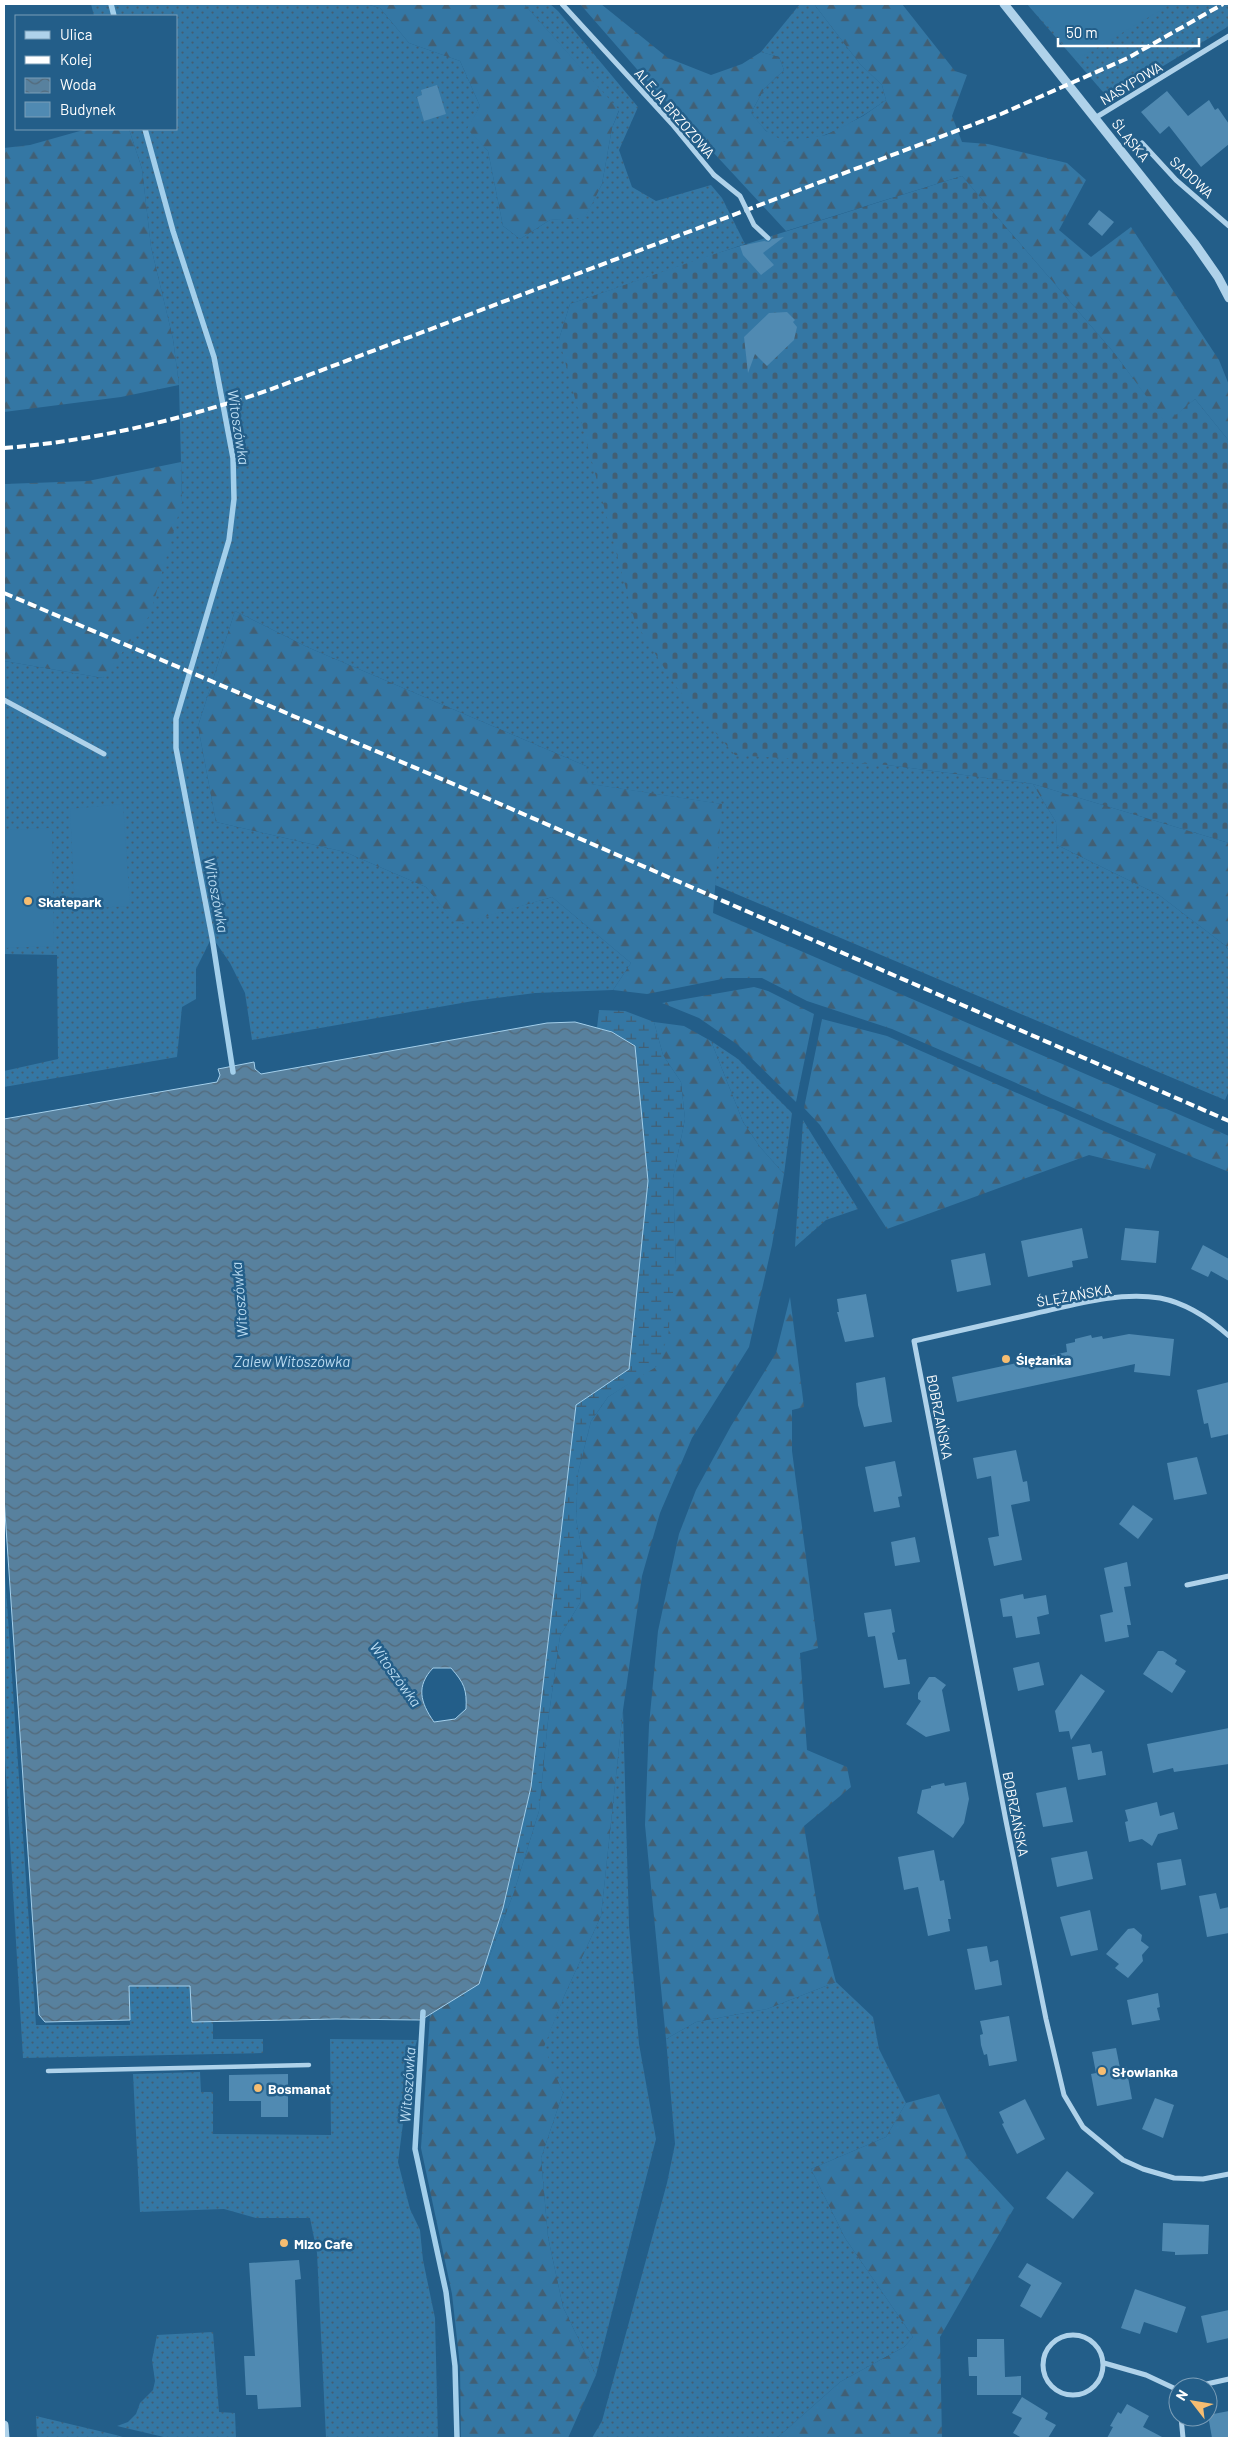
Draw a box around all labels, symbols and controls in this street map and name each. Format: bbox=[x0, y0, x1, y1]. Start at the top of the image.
legend bbox=[15, 15, 178, 130]
scale bar bbox=[1058, 15, 1199, 47]
text: 50 m bbox=[1066, 23, 1098, 41]
text: Ulica bbox=[60, 25, 92, 43]
text: Kolej bbox=[60, 50, 92, 68]
street label: NASYPOWA bbox=[1097, 58, 1166, 108]
street label: ALEJA BRZOZOWA bbox=[631, 65, 719, 162]
text: Woda bbox=[60, 75, 96, 93]
text: Budynek bbox=[60, 100, 116, 118]
street label: ŚLĄSKA bbox=[1109, 115, 1154, 165]
street label: SADOWA bbox=[1167, 153, 1218, 202]
water label: Witoszówka bbox=[224, 388, 254, 466]
water label: Witoszówka bbox=[201, 856, 233, 934]
place label: Skatepark bbox=[38, 893, 102, 910]
marker: Skatepark bbox=[22, 895, 34, 907]
water label: Witoszówka bbox=[227, 1261, 251, 1339]
street label: ŚLĘŻAŃSKA bbox=[1035, 1280, 1113, 1310]
place label: Ślężanka bbox=[1016, 1351, 1071, 1368]
water label: Zalew Witoszówka bbox=[234, 1352, 350, 1370]
marker: Ślężanka bbox=[1000, 1353, 1012, 1365]
street label: BOBRZAŃSKA bbox=[923, 1373, 957, 1461]
water label: Witoszówka bbox=[366, 1638, 426, 1710]
street label: BOBRZAŃSKA bbox=[999, 1770, 1033, 1858]
water label: Witoszówka bbox=[395, 2046, 419, 2124]
place label: Słowianka bbox=[1112, 2063, 1178, 2080]
marker: Słowianka bbox=[1096, 2065, 1108, 2077]
place label: Bosmanat bbox=[268, 2080, 331, 2097]
marker: Bosmanat bbox=[252, 2082, 264, 2094]
place label: Mizo Cafe bbox=[294, 2235, 353, 2252]
marker: Mizo Cafe bbox=[278, 2237, 290, 2249]
north arrow bbox=[1168, 2377, 1218, 2427]
text: N bbox=[1172, 2387, 1191, 2403]

